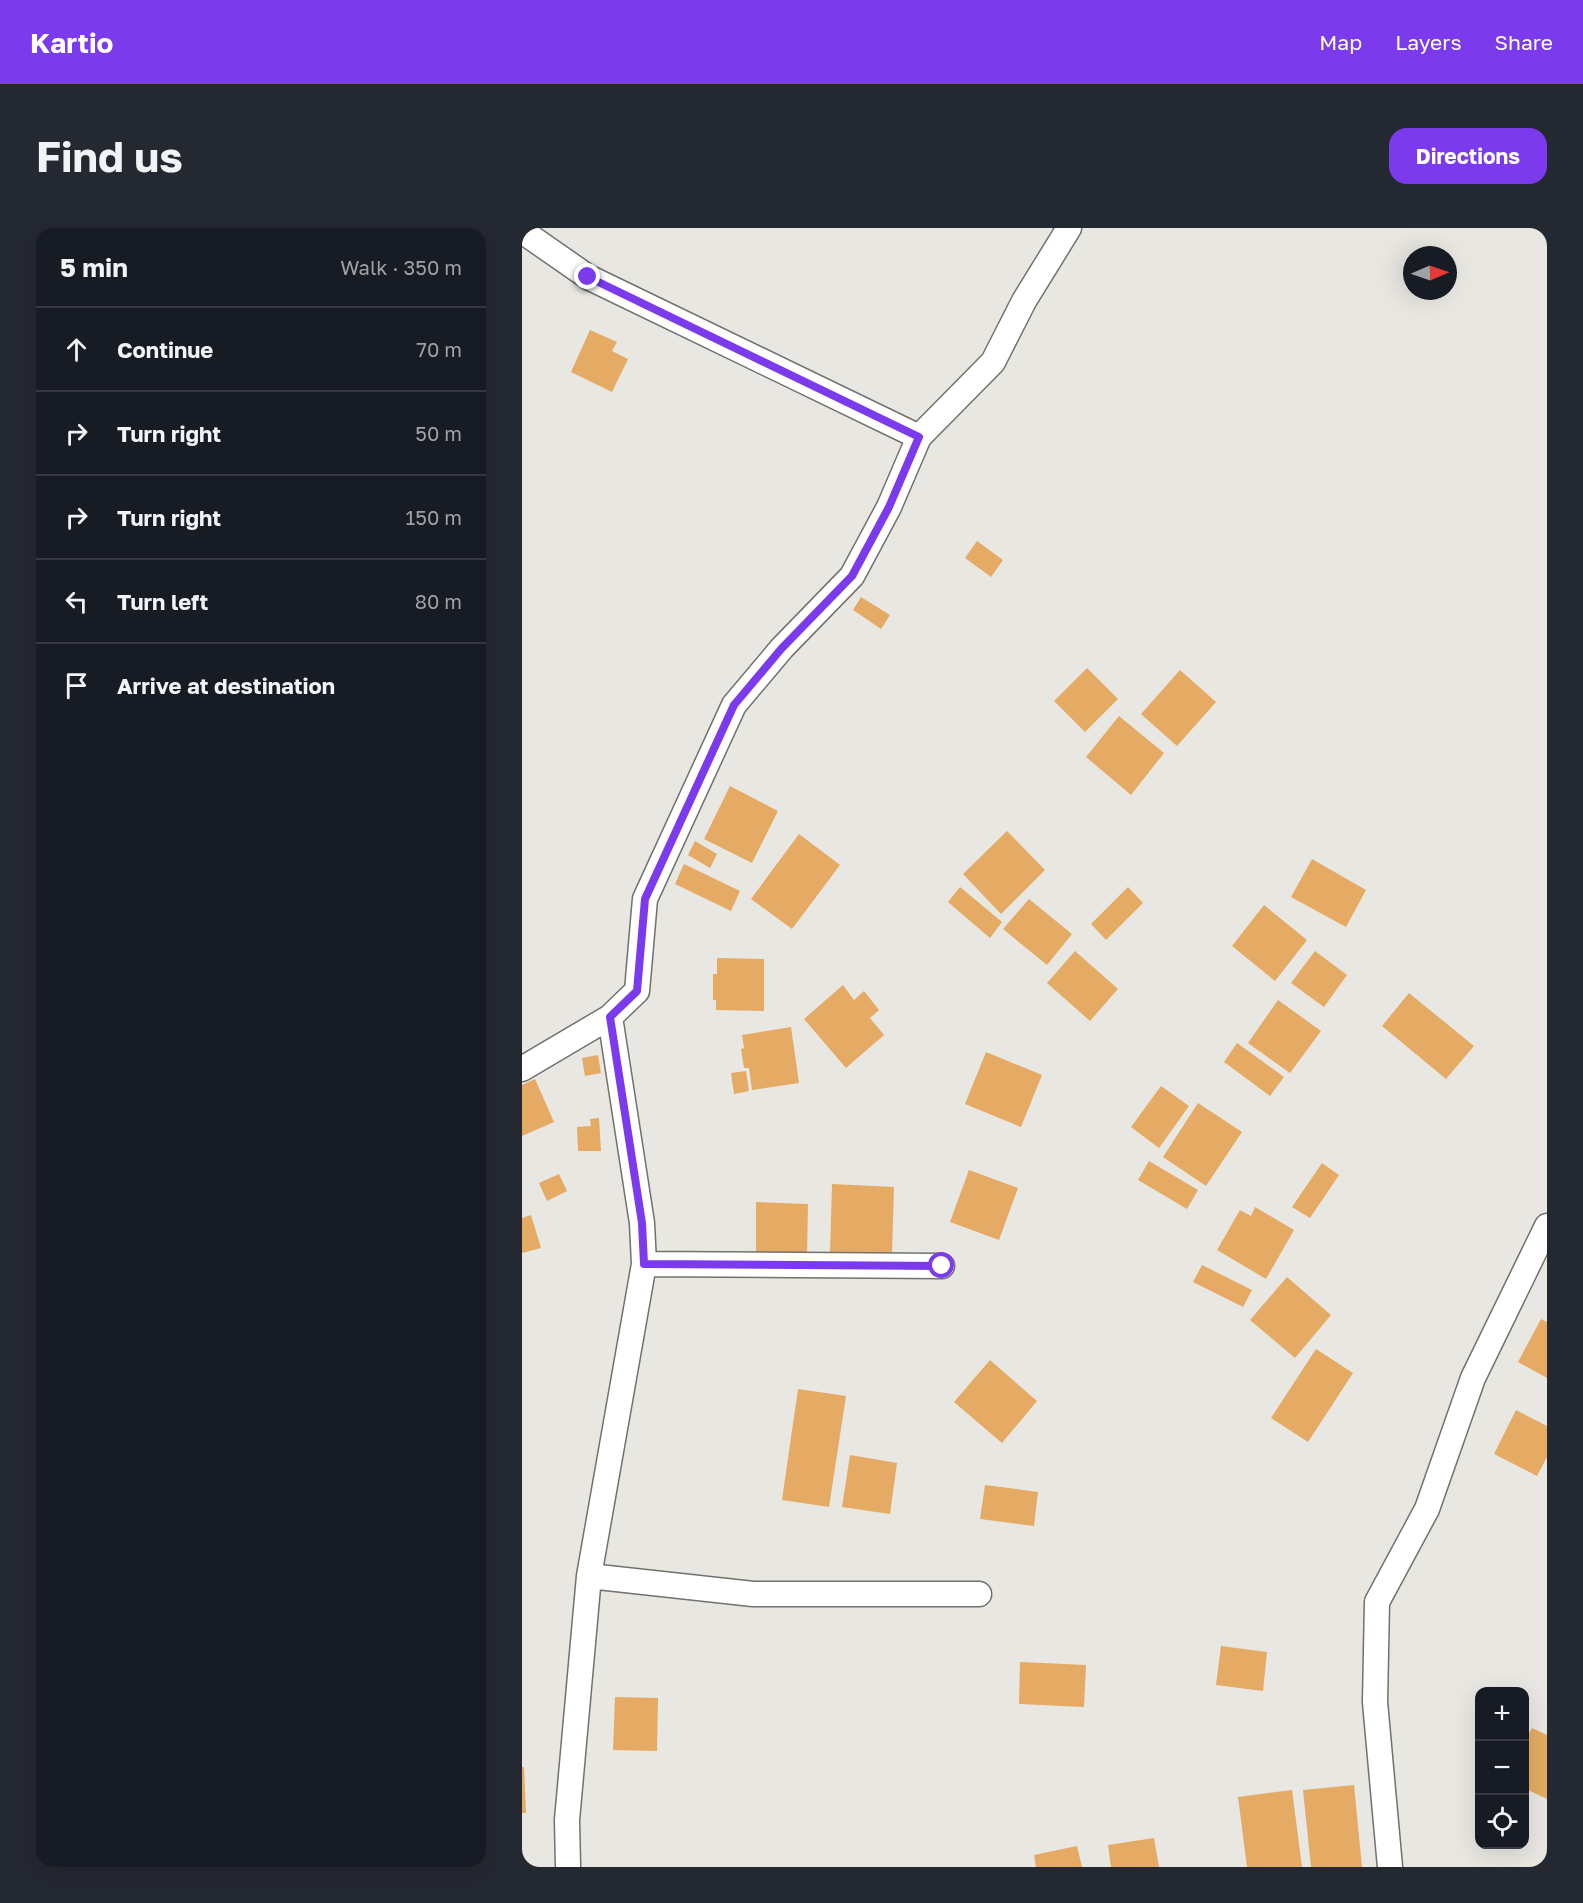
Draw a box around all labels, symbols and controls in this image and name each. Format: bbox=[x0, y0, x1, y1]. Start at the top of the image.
text: Kartio bbox=[30, 26, 113, 59]
text: Map bbox=[1319, 29, 1362, 55]
text: Layers bbox=[1395, 29, 1462, 55]
text: Share bbox=[1495, 29, 1553, 55]
button: Directions bbox=[1389, 128, 1547, 184]
text: Find us bbox=[36, 131, 183, 181]
north arrow bbox=[1403, 246, 1457, 300]
text: 5 min bbox=[60, 252, 128, 283]
text: Walk · 350 m bbox=[340, 255, 462, 279]
route end bbox=[574, 263, 600, 289]
icon: ahead bbox=[60, 333, 93, 366]
text: Continue bbox=[117, 336, 213, 363]
text: 70 m bbox=[416, 337, 462, 361]
icon: right bbox=[60, 417, 93, 450]
text: Turn right bbox=[117, 420, 221, 447]
text: 50 m bbox=[415, 421, 462, 445]
icon: right bbox=[60, 501, 93, 534]
text: Turn right bbox=[117, 504, 221, 531]
text: 150 m bbox=[406, 505, 462, 529]
icon: left bbox=[60, 585, 93, 618]
text: Turn left bbox=[117, 588, 208, 615]
text: 80 m bbox=[415, 589, 462, 613]
icon: arrive bbox=[60, 669, 93, 702]
text: Arrive at destination bbox=[117, 672, 335, 699]
route start bbox=[928, 1252, 954, 1278]
map controls bbox=[1475, 1687, 1529, 1849]
button: + bbox=[1475, 1687, 1529, 1741]
button: − bbox=[1475, 1741, 1529, 1795]
button: locate bbox=[1475, 1795, 1529, 1849]

